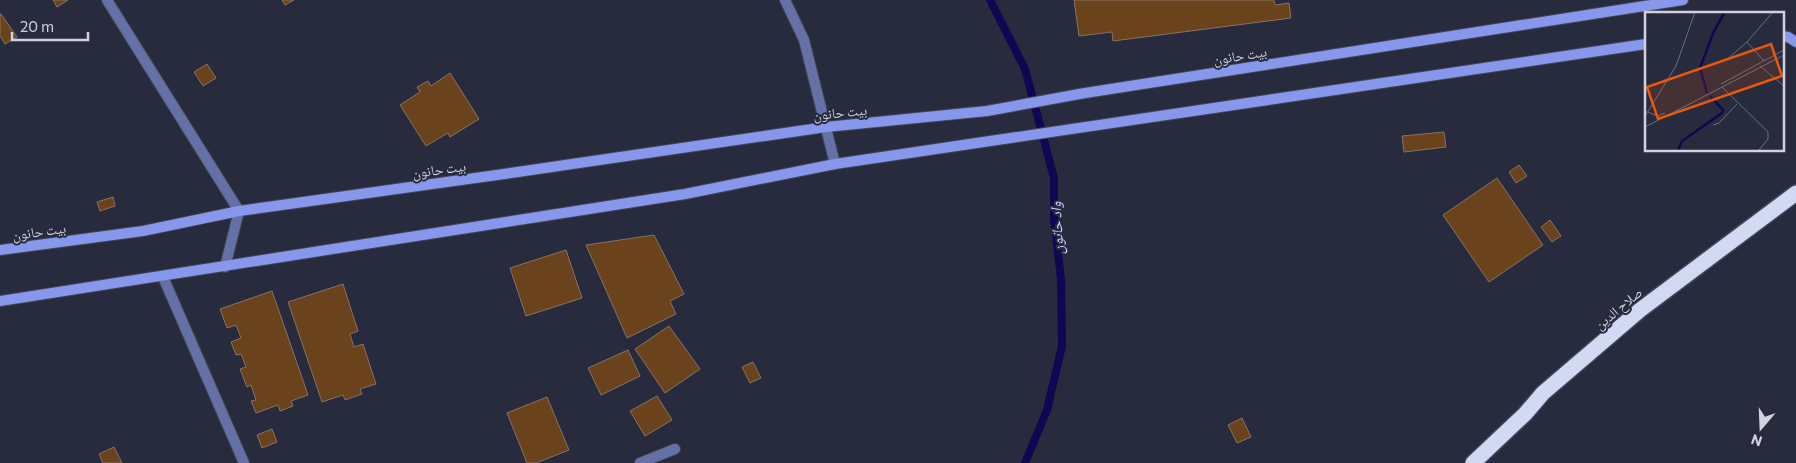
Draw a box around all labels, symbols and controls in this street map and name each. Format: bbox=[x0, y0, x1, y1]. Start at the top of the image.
scale bar bbox=[12, 10, 89, 42]
inset map bbox=[1645, 12, 1784, 151]
text: 20 m bbox=[20, 17, 54, 35]
street label: بيت حانون bbox=[1212, 42, 1268, 69]
street label: بيت حانون bbox=[812, 101, 868, 124]
street label: بيت حانون bbox=[411, 157, 467, 182]
water label: واد حانون bbox=[1046, 201, 1067, 255]
street label: بيت حانون bbox=[11, 219, 67, 244]
street label: صلاح الدين bbox=[1591, 283, 1647, 334]
north arrow bbox=[1736, 403, 1786, 453]
text: N bbox=[1749, 431, 1764, 451]

